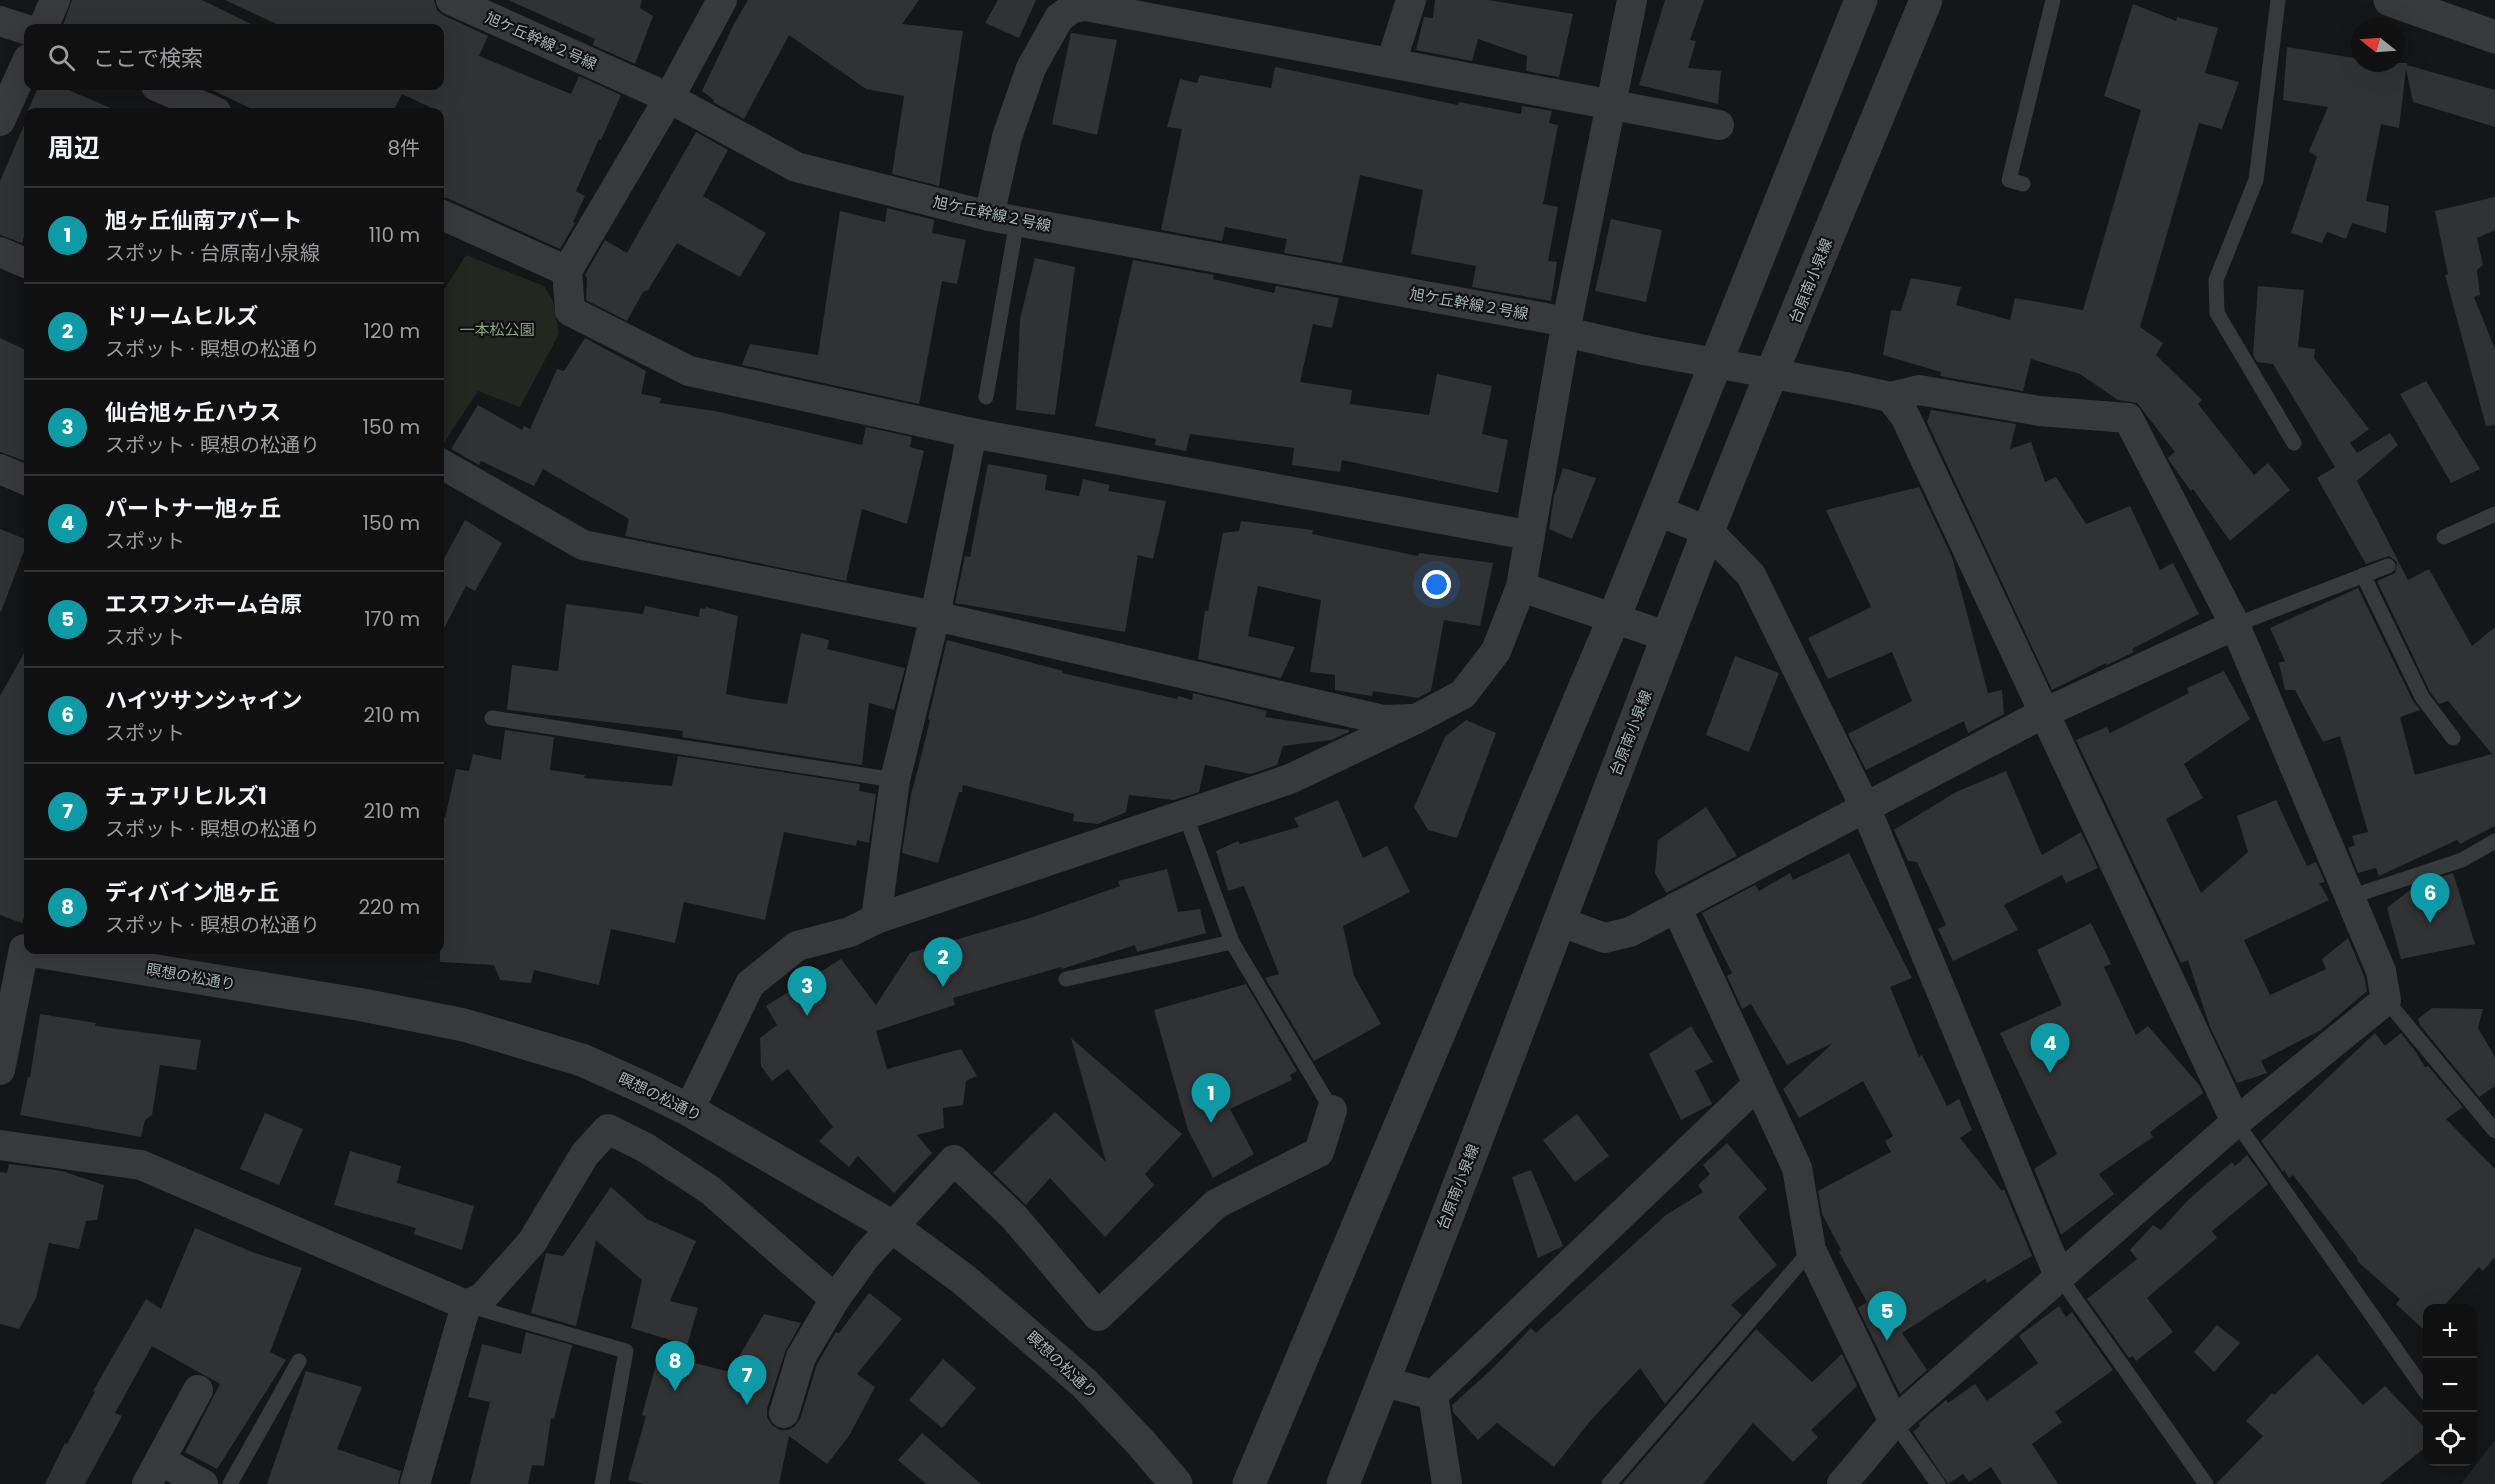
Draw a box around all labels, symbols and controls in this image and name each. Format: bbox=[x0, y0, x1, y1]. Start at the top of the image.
street label: 旭ケ丘幹線２号線 bbox=[482, 7, 600, 75]
north arrow bbox=[2351, 18, 2405, 72]
search box bbox=[24, 24, 444, 90]
icon: search bbox=[45, 41, 78, 74]
text: ここで検索 bbox=[93, 43, 203, 74]
text: 周辺 bbox=[48, 130, 100, 166]
text: 8件 bbox=[387, 134, 420, 162]
street label: 旭ケ丘幹線２号線 bbox=[931, 191, 1053, 236]
text: 旭ヶ丘仙南アパート bbox=[105, 205, 303, 236]
text: 1 bbox=[64, 221, 71, 249]
text: 110 m bbox=[369, 221, 420, 249]
street label: 台原南小泉線 bbox=[1784, 235, 1837, 326]
text: スポット · 台原南小泉線 bbox=[105, 239, 320, 267]
street label: 旭ケ丘幹線２号線 bbox=[1408, 283, 1530, 324]
text: ドリームヒルズ bbox=[105, 301, 258, 332]
text: 2 bbox=[62, 317, 73, 345]
text: 120 m bbox=[364, 317, 420, 345]
park label: 一本松公園 bbox=[459, 319, 535, 340]
text: スポット · 瞑想の松通り bbox=[105, 335, 320, 363]
text: 仙台旭ヶ丘ハウス bbox=[105, 397, 281, 428]
text: 3 bbox=[61, 413, 74, 441]
text: 150 m bbox=[363, 413, 420, 441]
text: スポット · 瞑想の松通り bbox=[105, 431, 320, 459]
text: パートナー旭ヶ丘 bbox=[105, 493, 281, 524]
text: 4 bbox=[61, 509, 74, 537]
text: 150 m bbox=[363, 509, 420, 537]
text: スポット bbox=[105, 527, 185, 555]
your location bbox=[1422, 570, 1451, 599]
text: エスワンホーム台原 bbox=[105, 589, 302, 620]
text: 5 bbox=[61, 605, 74, 633]
text: 170 m bbox=[364, 605, 420, 633]
text: スポット bbox=[105, 623, 185, 651]
text: ハイツサンシャイン bbox=[105, 685, 303, 716]
street label: 台原南小泉線 bbox=[1605, 687, 1656, 779]
text: 6 bbox=[61, 701, 74, 729]
text: 210 m bbox=[364, 701, 420, 729]
text: スポット bbox=[105, 719, 185, 747]
text: チュアリヒルズ1 bbox=[105, 781, 267, 812]
text: 7 bbox=[62, 797, 73, 825]
text: 210 m bbox=[364, 797, 420, 825]
text: スポット · 瞑想の松通り bbox=[105, 815, 320, 843]
pin: 6 bbox=[2410, 874, 2450, 923]
text: ディバイン旭ヶ丘 bbox=[105, 877, 279, 908]
text: 8 bbox=[61, 893, 74, 921]
text: 220 m bbox=[359, 893, 420, 921]
text: スポット · 瞑想の松通り bbox=[105, 911, 320, 939]
pin: 2 bbox=[924, 938, 962, 987]
street label: 瞑想の松通り bbox=[145, 958, 237, 995]
pin: 3 bbox=[788, 966, 826, 1016]
pin: 4 bbox=[2030, 1024, 2070, 1073]
street label: 瞑想の松通り bbox=[615, 1067, 705, 1126]
pin: 1 bbox=[1192, 1074, 1230, 1123]
street label: 台原南小泉線 bbox=[1432, 1141, 1483, 1233]
pin: 5 bbox=[1868, 1292, 1906, 1341]
map controls bbox=[2423, 1304, 2477, 1466]
button: + bbox=[2423, 1304, 2477, 1358]
street label: 瞑想の松通り bbox=[1022, 1326, 1102, 1403]
pin: 8 bbox=[656, 1342, 694, 1391]
pin: 7 bbox=[728, 1356, 766, 1405]
button: − bbox=[2423, 1358, 2477, 1412]
button: locate bbox=[2423, 1412, 2477, 1466]

